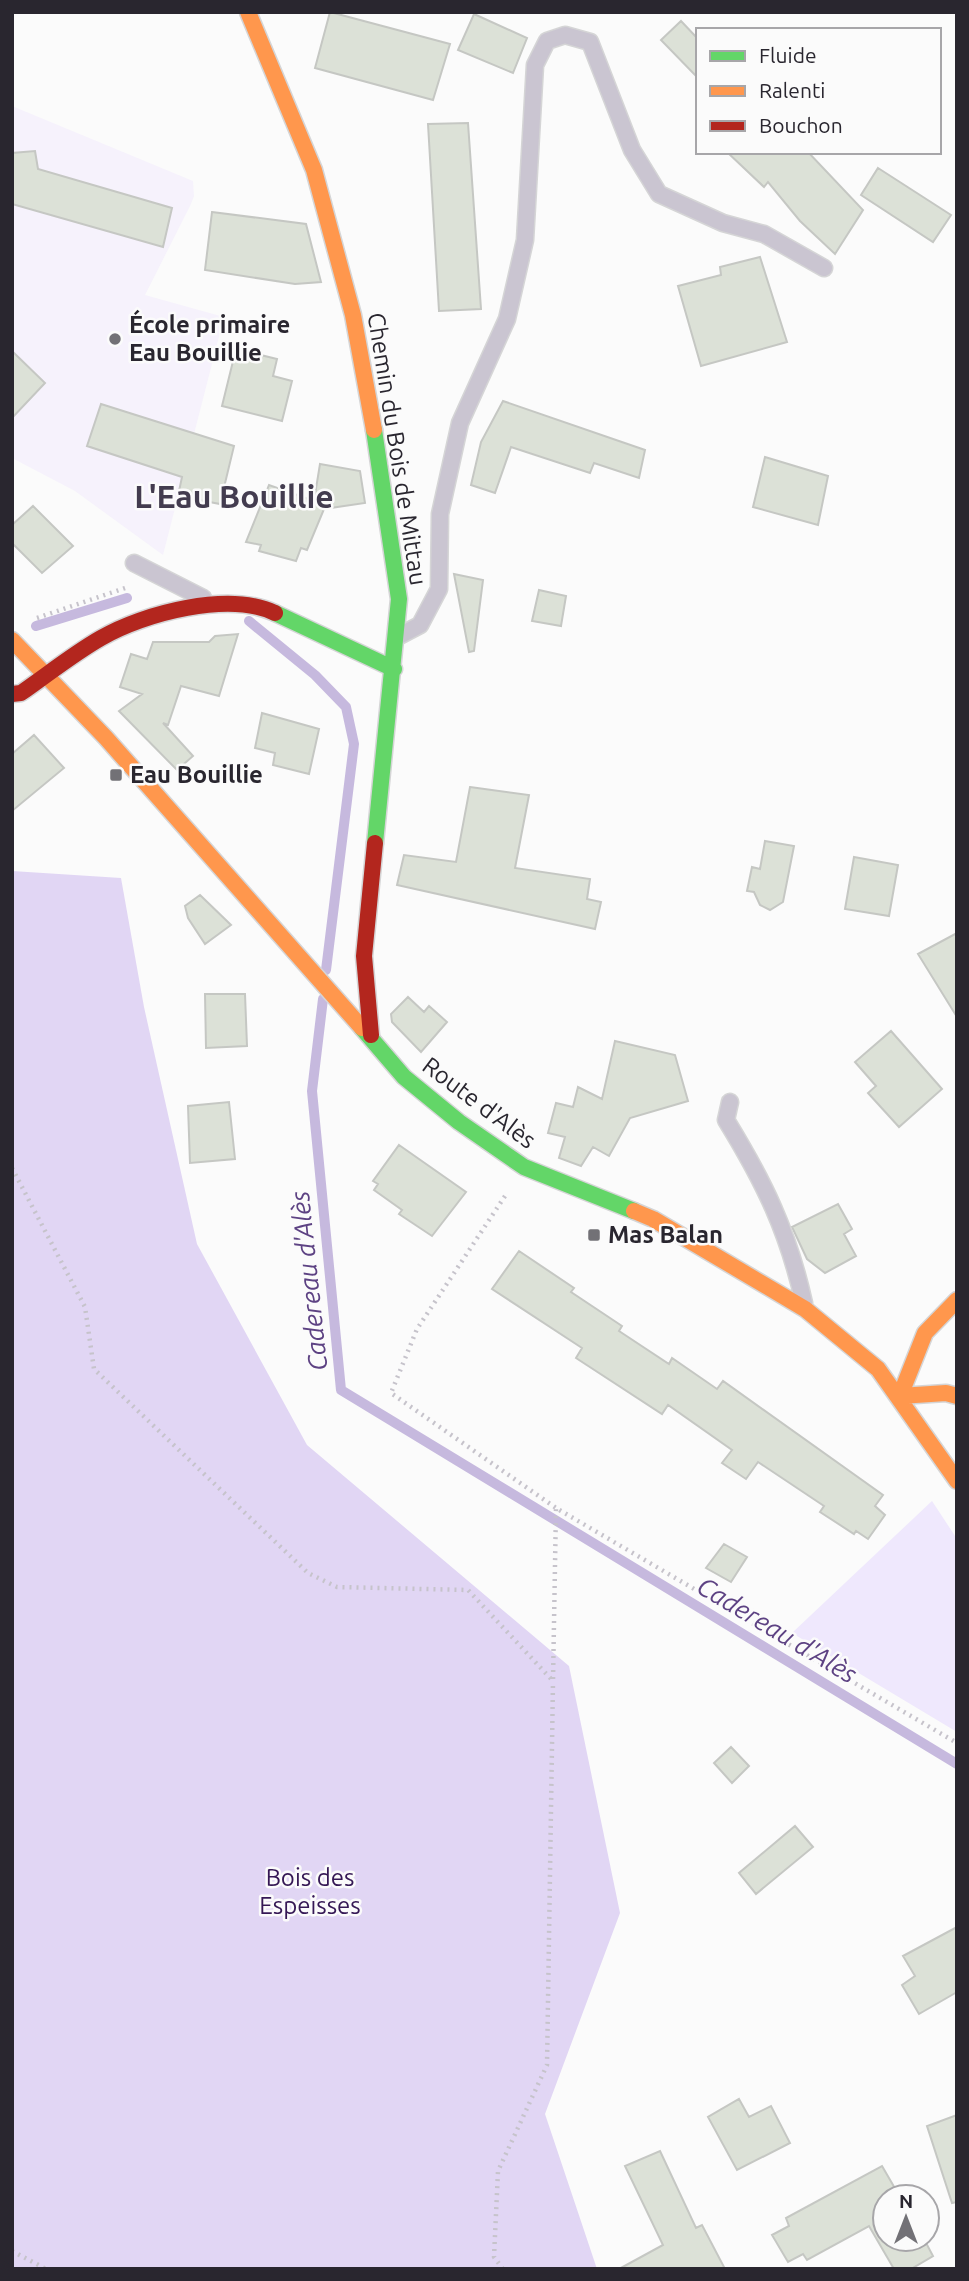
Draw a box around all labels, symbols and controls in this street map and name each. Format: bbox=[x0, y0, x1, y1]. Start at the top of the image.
legend bbox=[696, 28, 941, 154]
text: Fluide bbox=[759, 43, 817, 67]
text: Ralenti bbox=[759, 78, 825, 102]
text: Bouchon bbox=[759, 113, 843, 137]
place label: École primaire Eau Bouillie bbox=[129, 309, 290, 366]
street label: Chemin du Bois de Mittau bbox=[363, 311, 432, 587]
marker: École primaire Eau Bouillie bbox=[107, 331, 123, 347]
district label: L'Eau Bouillie bbox=[134, 478, 334, 514]
place label: Eau Bouillie bbox=[130, 761, 263, 788]
marker: Eau Bouillie bbox=[108, 767, 124, 783]
street label: Route d'Alès bbox=[417, 1051, 541, 1154]
water label: Cadereau d'Alès bbox=[285, 1190, 332, 1372]
place label: Mas Balan bbox=[608, 1221, 723, 1248]
marker: Mas Balan bbox=[586, 1227, 602, 1243]
water label: Cadereau d'Alès bbox=[692, 1571, 862, 1689]
park label: Bois des Espeisses bbox=[259, 1864, 361, 1919]
north arrow bbox=[871, 2183, 941, 2253]
text: N bbox=[899, 2190, 913, 2212]

